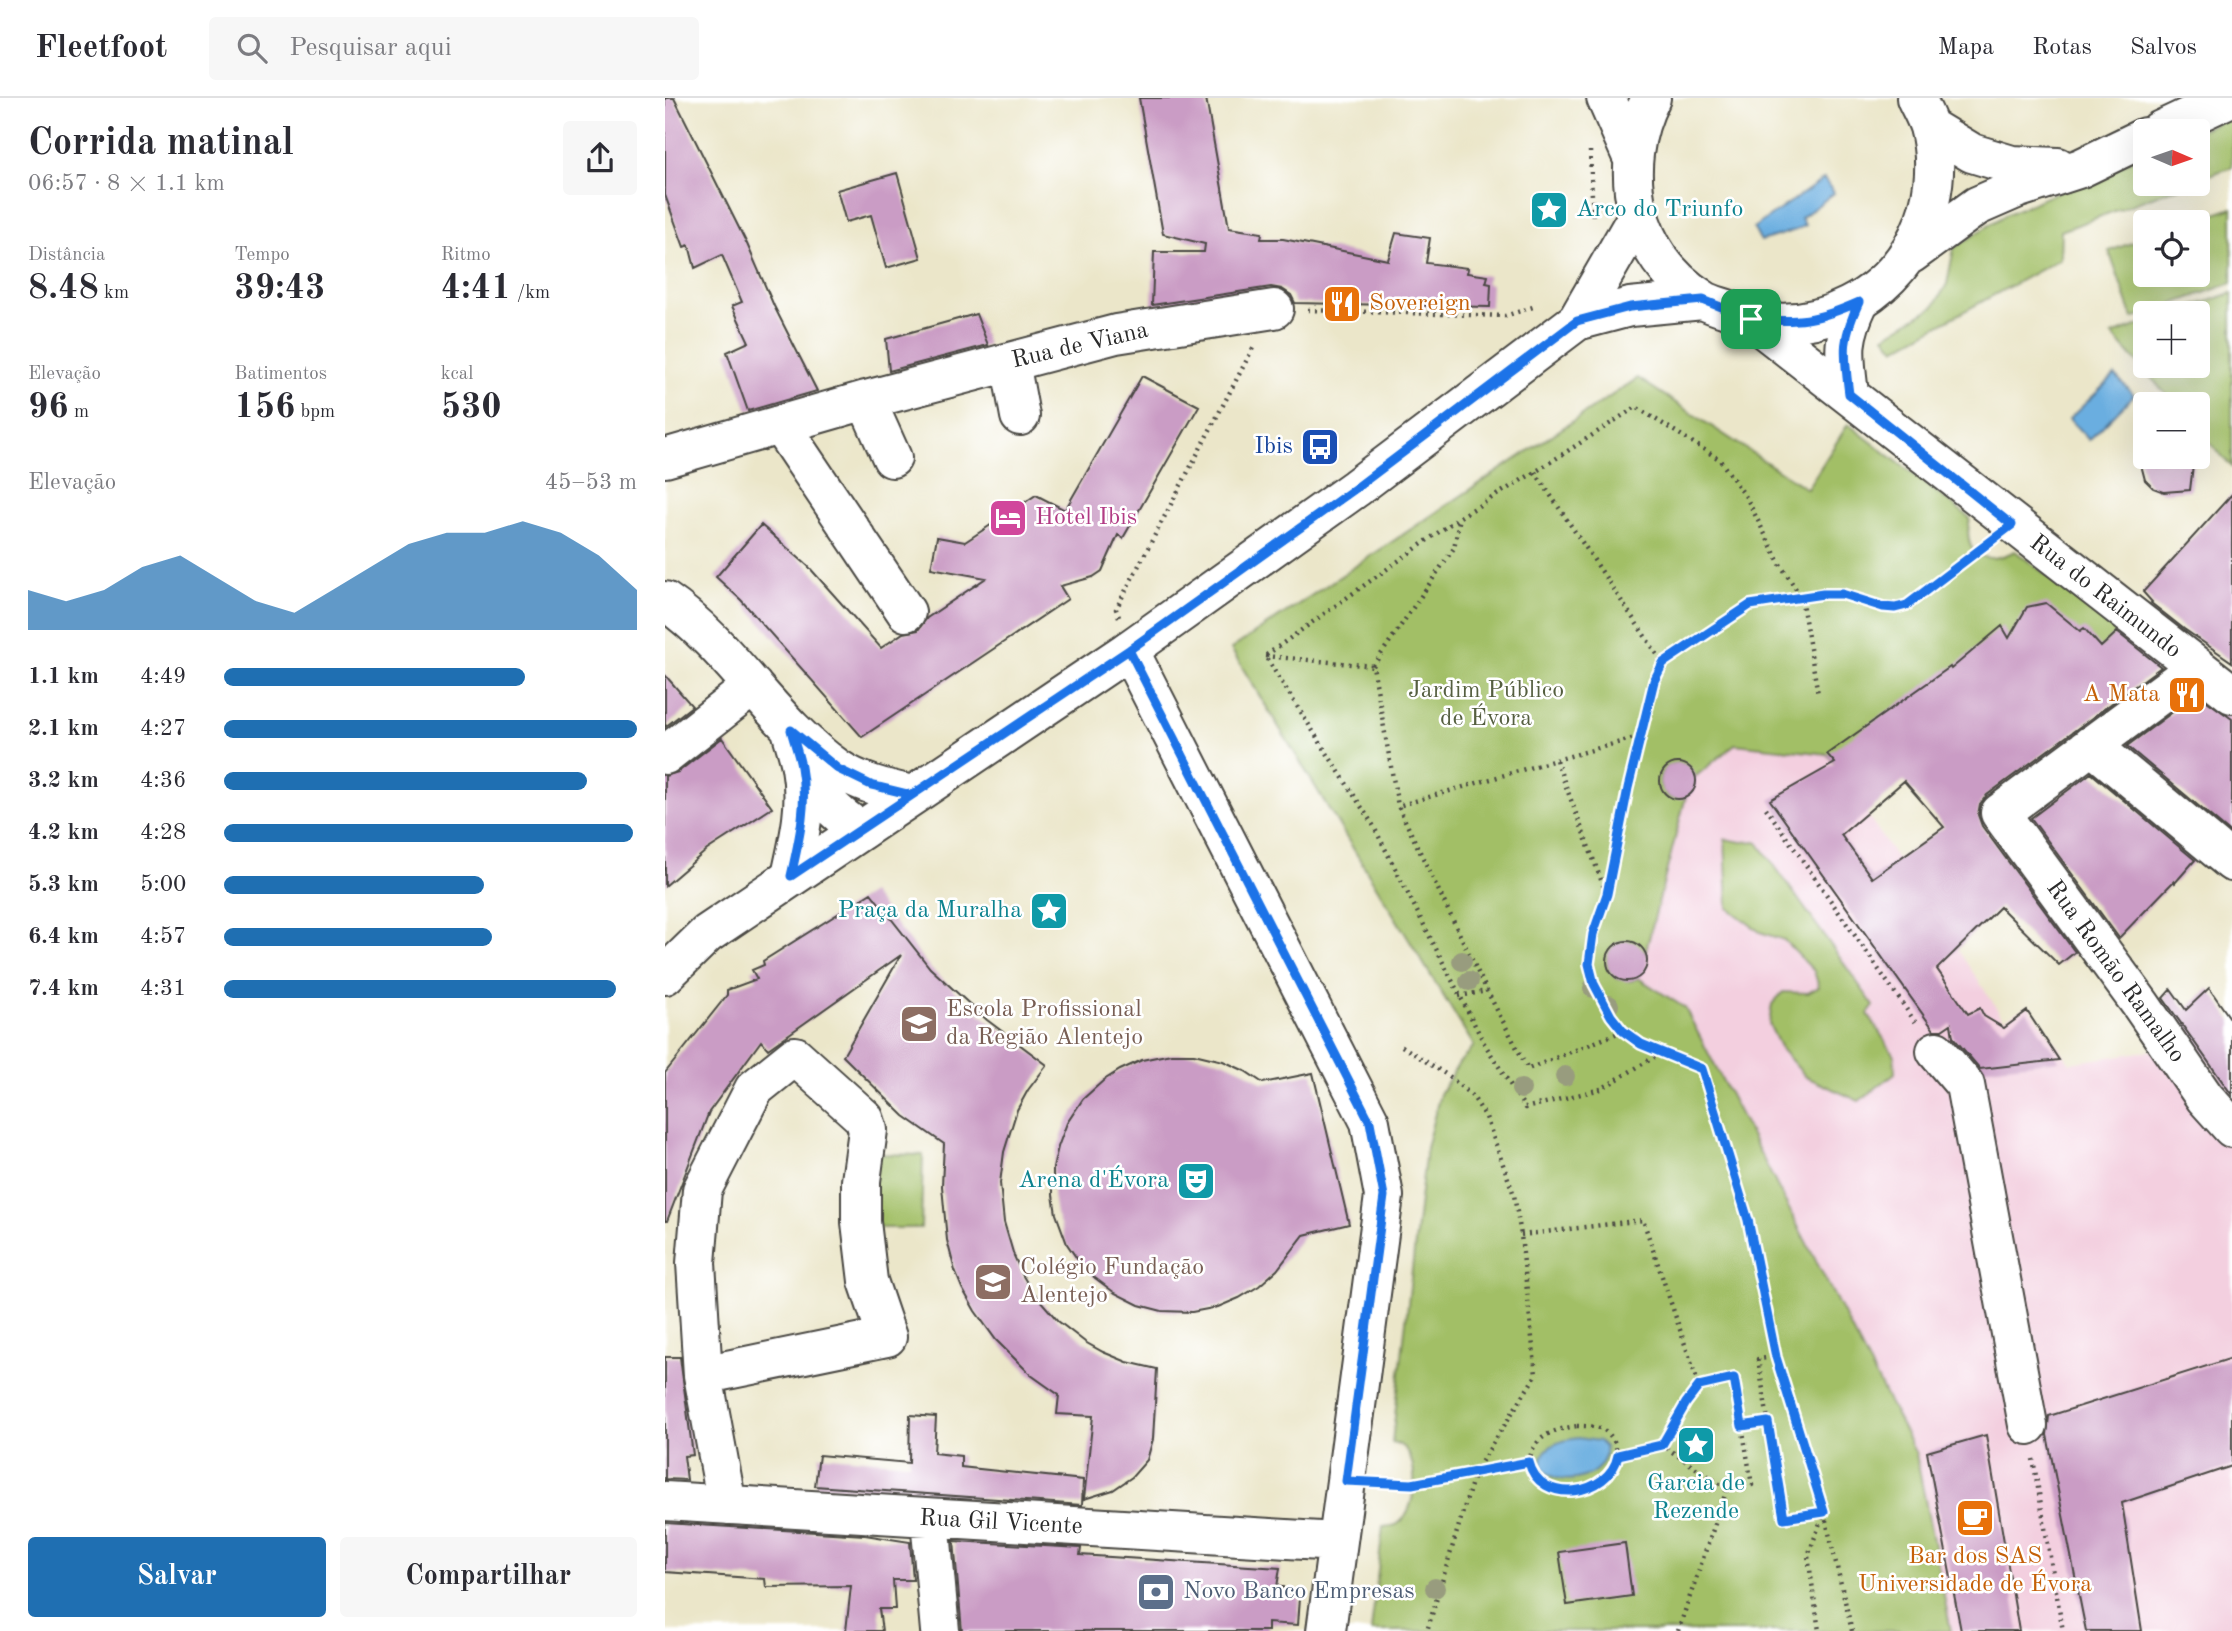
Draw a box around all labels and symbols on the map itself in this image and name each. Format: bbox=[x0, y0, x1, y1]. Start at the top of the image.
north arrow bbox=[2133, 119, 2210, 196]
place icon: Arco do Triunfo bbox=[1528, 189, 1570, 231]
place label: Arco do Triunfo bbox=[1576, 198, 1743, 222]
restaurant icon: Sovereign bbox=[1321, 283, 1363, 325]
pin bbox=[1721, 289, 1781, 349]
place label: Sovereign bbox=[1369, 292, 1471, 316]
street label: Rua de Viana bbox=[1009, 319, 1151, 373]
bus stop icon: Ibis bbox=[1299, 426, 1341, 468]
place label: Ibis bbox=[1254, 435, 1293, 459]
hotel icon: Hotel Ibis bbox=[987, 497, 1029, 539]
place label: Hotel Ibis bbox=[1035, 506, 1137, 530]
street label: Rua do Raimundo bbox=[2025, 531, 2185, 663]
restaurant icon: A Mata bbox=[2166, 674, 2208, 716]
park label: Jardim Público de Évora bbox=[1408, 679, 1564, 731]
place label: A Mata bbox=[2083, 683, 2160, 707]
street label: Rua Romão Ramalho bbox=[2041, 877, 2189, 1067]
place icon: Praça da Muralha bbox=[1028, 890, 1070, 932]
place label: Praça da Muralha bbox=[838, 899, 1022, 923]
place label: Escola Profissional da Região Alentejo bbox=[946, 998, 1143, 1050]
school or university icon: Escola Profissional da Região Alentejo bbox=[898, 1003, 940, 1045]
theatre icon: Arena d'Évora bbox=[1175, 1160, 1217, 1202]
place label: Arena d'Évora bbox=[1018, 1165, 1169, 1193]
place label: Colégio Fundação Alentejo bbox=[1020, 1256, 1204, 1308]
school or university icon: Colégio Fundação Alentejo bbox=[972, 1261, 1014, 1303]
place icon: Garcia de Rezende bbox=[1675, 1424, 1717, 1466]
place label: Garcia de Rezende bbox=[1647, 1472, 1745, 1524]
cafe icon: Bar dos SAS Universidade de Évora bbox=[1954, 1497, 1996, 1539]
street label: Rua Gil Vicente bbox=[919, 1507, 1083, 1539]
place label: Bar dos SAS Universidade de Évora bbox=[1858, 1545, 2092, 1597]
bank icon: Novo Banco Empresas bbox=[1135, 1571, 1177, 1613]
place label: Novo Banco Empresas bbox=[1183, 1580, 1415, 1604]

